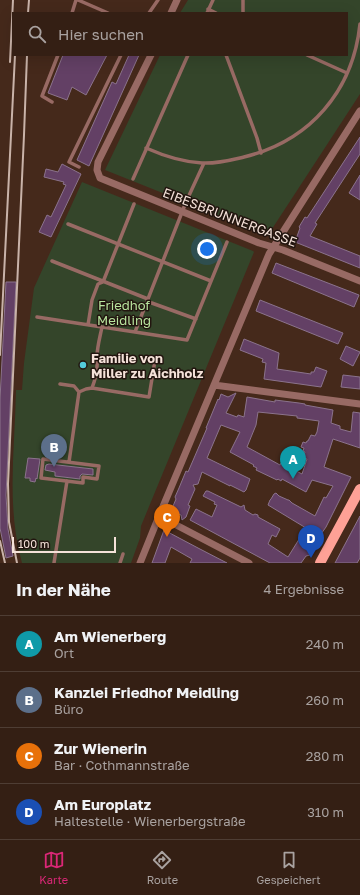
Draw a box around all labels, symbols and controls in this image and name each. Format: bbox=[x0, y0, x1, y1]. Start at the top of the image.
search box bbox=[12, 12, 348, 56]
icon: search bbox=[26, 23, 48, 45]
text: Hier suchen bbox=[58, 25, 144, 43]
street label: EIBESBRUNNERGASSE bbox=[161, 184, 299, 250]
your location bbox=[197, 239, 217, 259]
park label: Friedhof Meidling bbox=[97, 297, 151, 328]
place label: Familie von Miller zu Aichholz bbox=[91, 350, 204, 381]
marker: Familie von Miller zu Aichholz bbox=[78, 360, 88, 370]
pin: B bbox=[41, 434, 67, 467]
pin: A bbox=[280, 446, 306, 479]
pin: C bbox=[154, 504, 180, 537]
pin: D bbox=[298, 525, 324, 558]
scale bar bbox=[12, 535, 116, 554]
text: 100 m bbox=[18, 537, 49, 550]
text: In der Nähe bbox=[16, 579, 111, 600]
text: 4 Ergebnisse bbox=[264, 581, 344, 597]
text: Am Wienerberg bbox=[54, 627, 166, 645]
text: A bbox=[24, 636, 34, 652]
text: 240 m bbox=[306, 636, 344, 652]
text: Ort bbox=[54, 645, 74, 661]
text: Kanzlei Friedhof Meidling bbox=[54, 683, 239, 701]
text: B bbox=[24, 692, 34, 708]
text: 260 m bbox=[306, 692, 344, 708]
text: Büro bbox=[54, 701, 83, 717]
text: Zur Wienerin bbox=[54, 739, 147, 757]
text: C bbox=[24, 748, 34, 764]
text: 280 m bbox=[306, 748, 344, 764]
text: Bar · Cothmannstraße bbox=[54, 757, 190, 773]
text: Am Europlatz bbox=[54, 795, 151, 813]
text: D bbox=[24, 804, 34, 820]
text: 310 m bbox=[307, 804, 344, 820]
text: Haltestelle · Wienerbergstraße bbox=[54, 813, 246, 829]
tab: Karte bbox=[39, 849, 68, 886]
tab: Route bbox=[147, 849, 178, 886]
tab: Gespeichert bbox=[257, 849, 321, 886]

